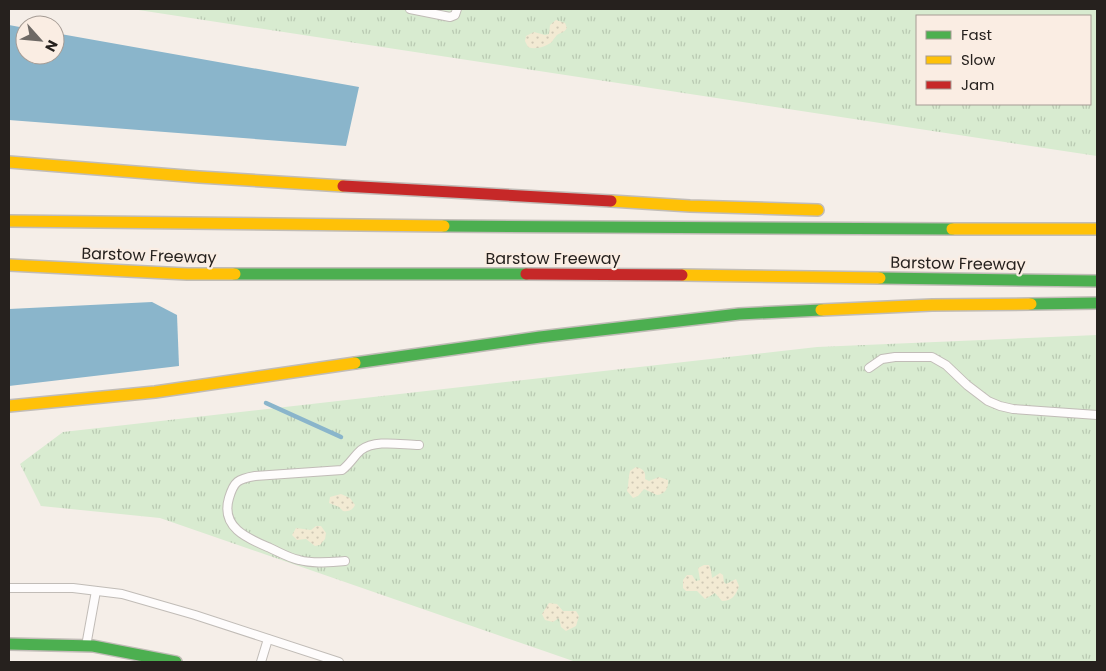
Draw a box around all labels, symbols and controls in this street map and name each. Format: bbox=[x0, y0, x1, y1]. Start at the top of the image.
north arrow bbox=[15, 15, 65, 65]
legend bbox=[916, 15, 1091, 105]
text: Fast bbox=[961, 24, 992, 45]
text: N bbox=[40, 37, 63, 55]
text: Slow bbox=[961, 49, 996, 70]
text: Jam bbox=[961, 74, 995, 95]
street label: Barstow Freeway bbox=[81, 242, 217, 269]
street label: Barstow Freeway bbox=[485, 247, 621, 270]
street label: Barstow Freeway bbox=[890, 251, 1026, 276]

